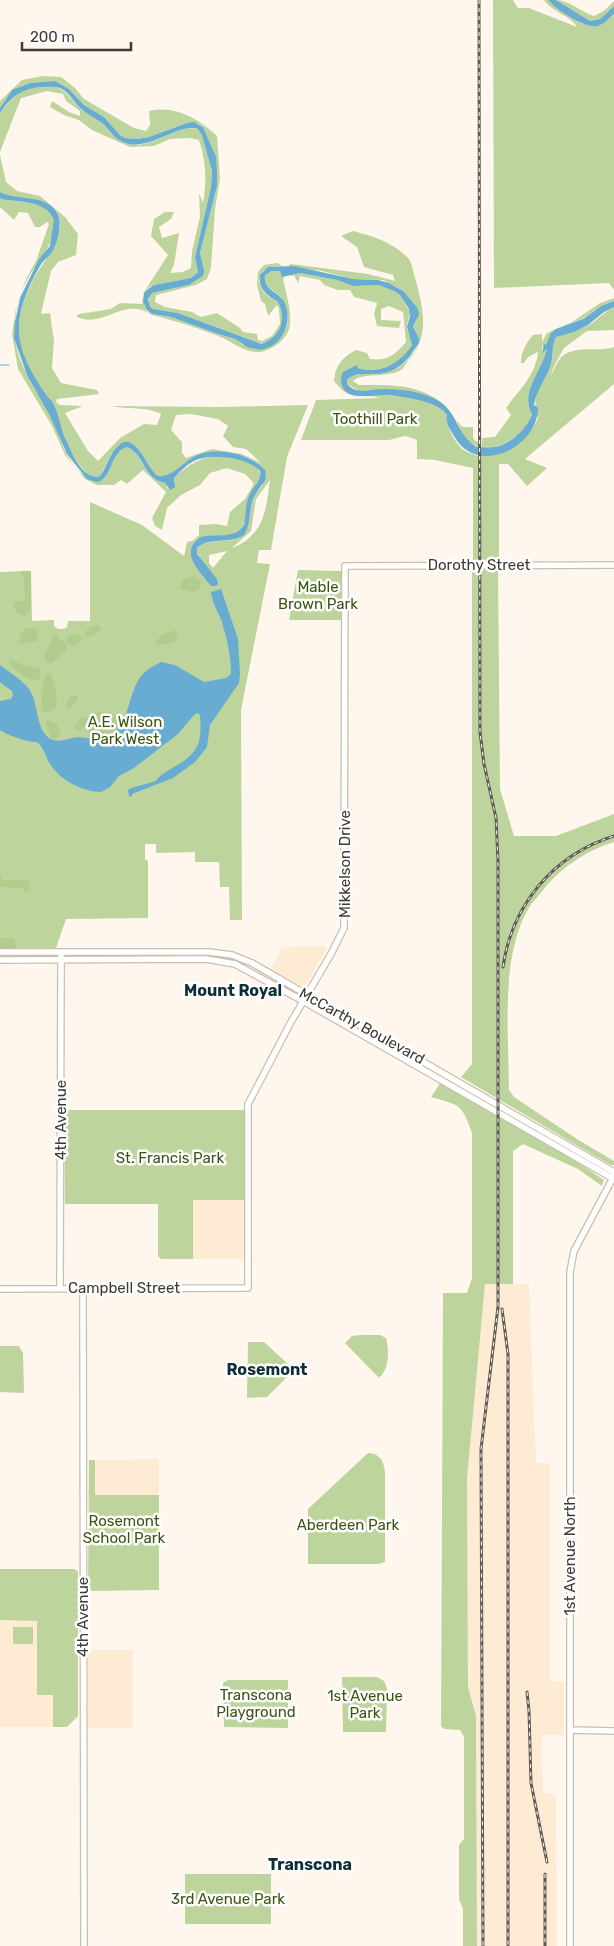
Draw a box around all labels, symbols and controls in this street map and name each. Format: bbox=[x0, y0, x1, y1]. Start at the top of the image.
scale bar bbox=[22, 20, 131, 52]
text: 200 m bbox=[30, 28, 75, 46]
park label: Toothill Park bbox=[332, 410, 418, 428]
street label: Dorothy Street bbox=[428, 556, 530, 574]
park label: Mable Brown Park bbox=[278, 578, 358, 613]
park label: A.E. Wilson Park West bbox=[88, 713, 162, 748]
street label: Mikkelson Drive bbox=[336, 810, 354, 918]
district label: Mount Royal bbox=[184, 981, 282, 1000]
street label: McCarthy Boulevard bbox=[296, 984, 428, 1068]
street label: 4th Avenue bbox=[52, 1080, 70, 1160]
park label: St. Francis Park bbox=[116, 1149, 225, 1167]
street label: Campbell Street bbox=[68, 1279, 180, 1297]
district label: Rosemont bbox=[226, 1360, 308, 1379]
street label: 1st Avenue North bbox=[561, 1496, 579, 1616]
park label: Rosemont School Park bbox=[83, 1512, 165, 1547]
park label: Aberdeen Park bbox=[297, 1516, 400, 1534]
street label: 4th Avenue bbox=[74, 1577, 92, 1657]
park label: Transcona Playground bbox=[216, 1686, 296, 1721]
park label: 1st Avenue Park bbox=[327, 1687, 403, 1722]
district label: Transcona bbox=[268, 1855, 352, 1874]
park label: 3rd Avenue Park bbox=[171, 1890, 285, 1908]

